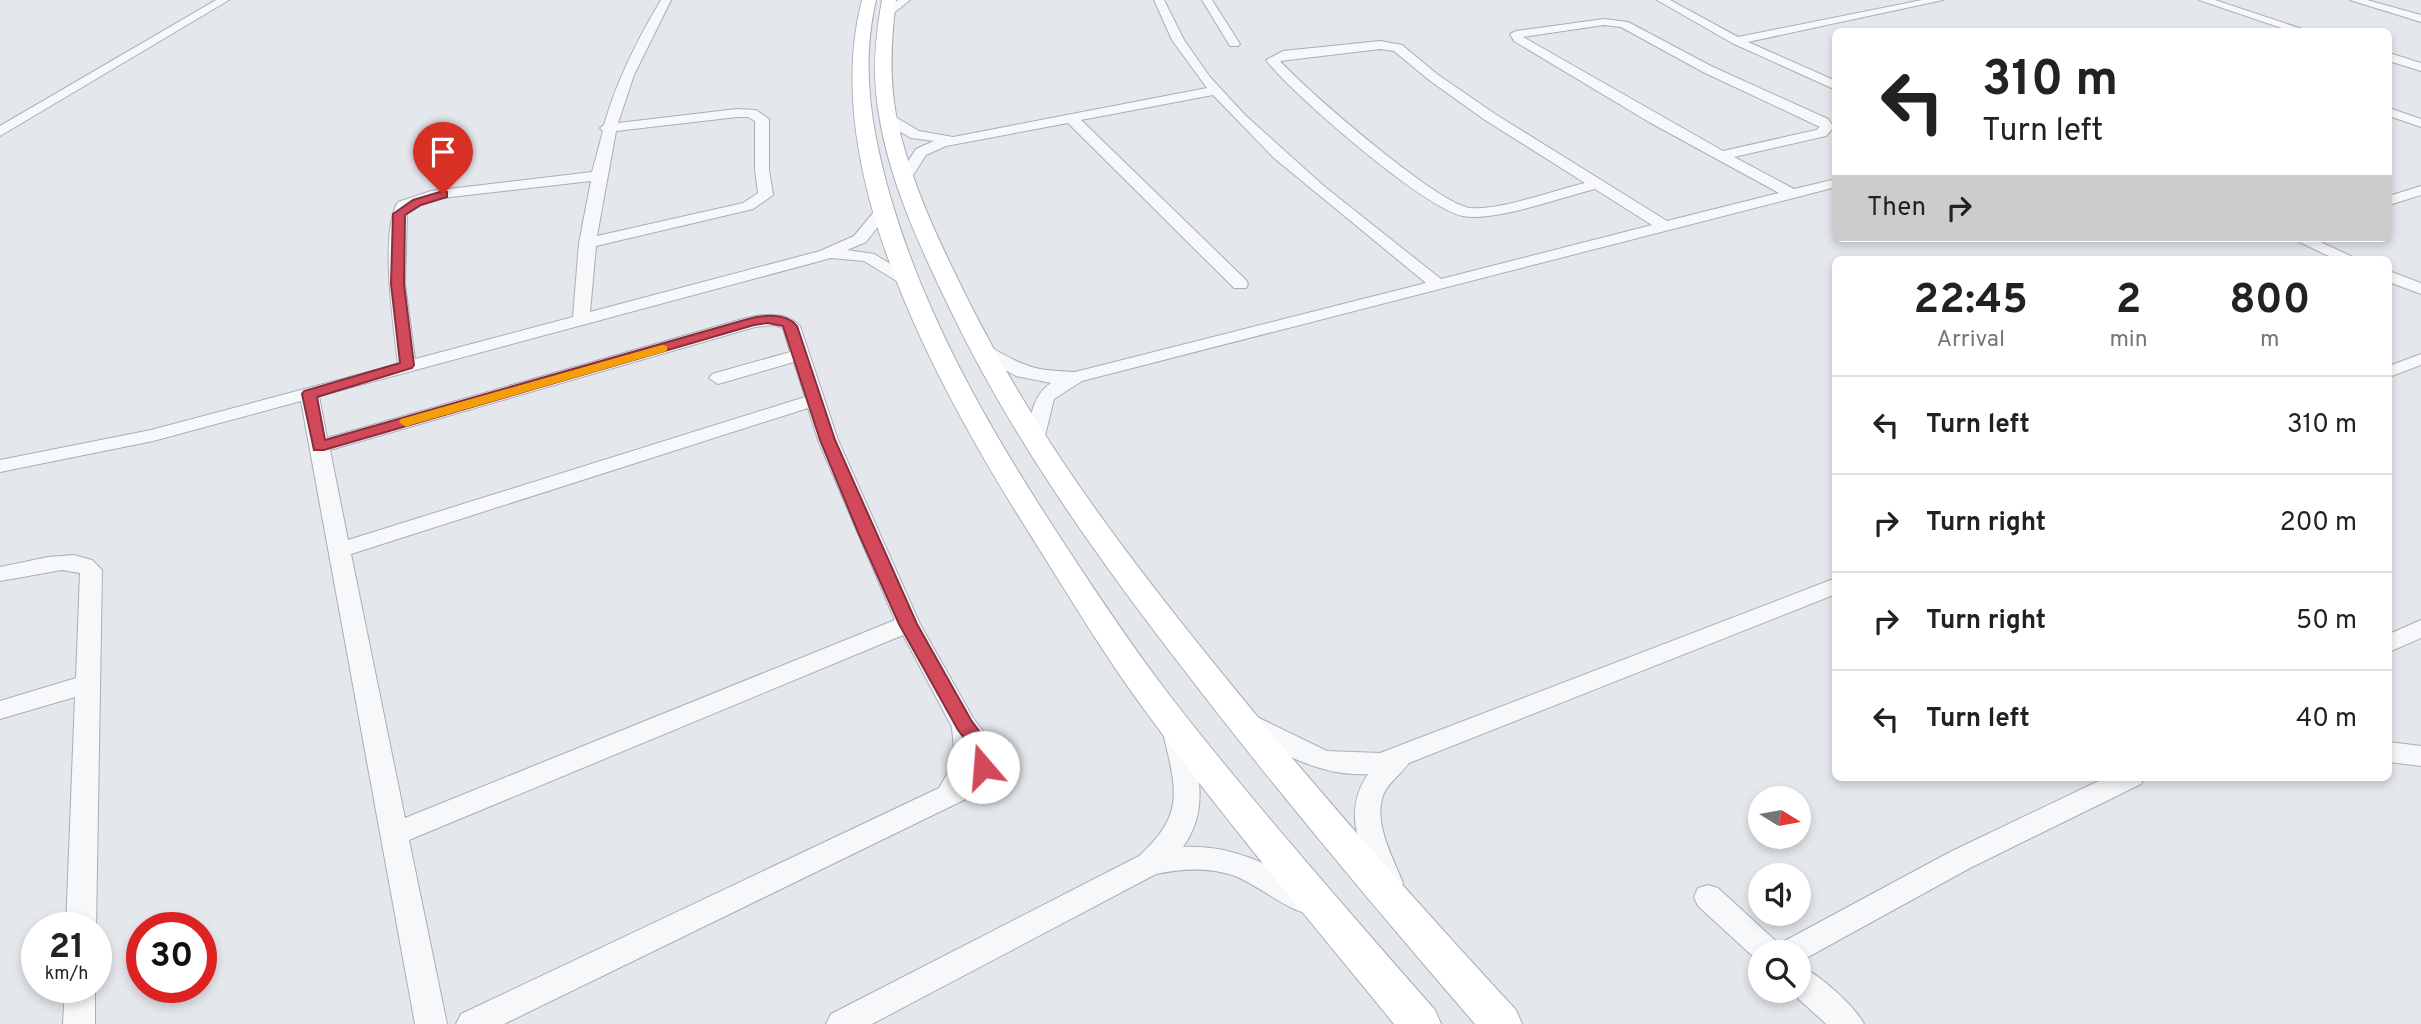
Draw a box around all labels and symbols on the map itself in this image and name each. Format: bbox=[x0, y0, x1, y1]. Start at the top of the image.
pin bbox=[413, 122, 473, 194]
position arrow bbox=[946, 730, 1020, 804]
north arrow bbox=[1748, 786, 1811, 849]
speed limit sign: 30 bbox=[126, 912, 217, 1003]

